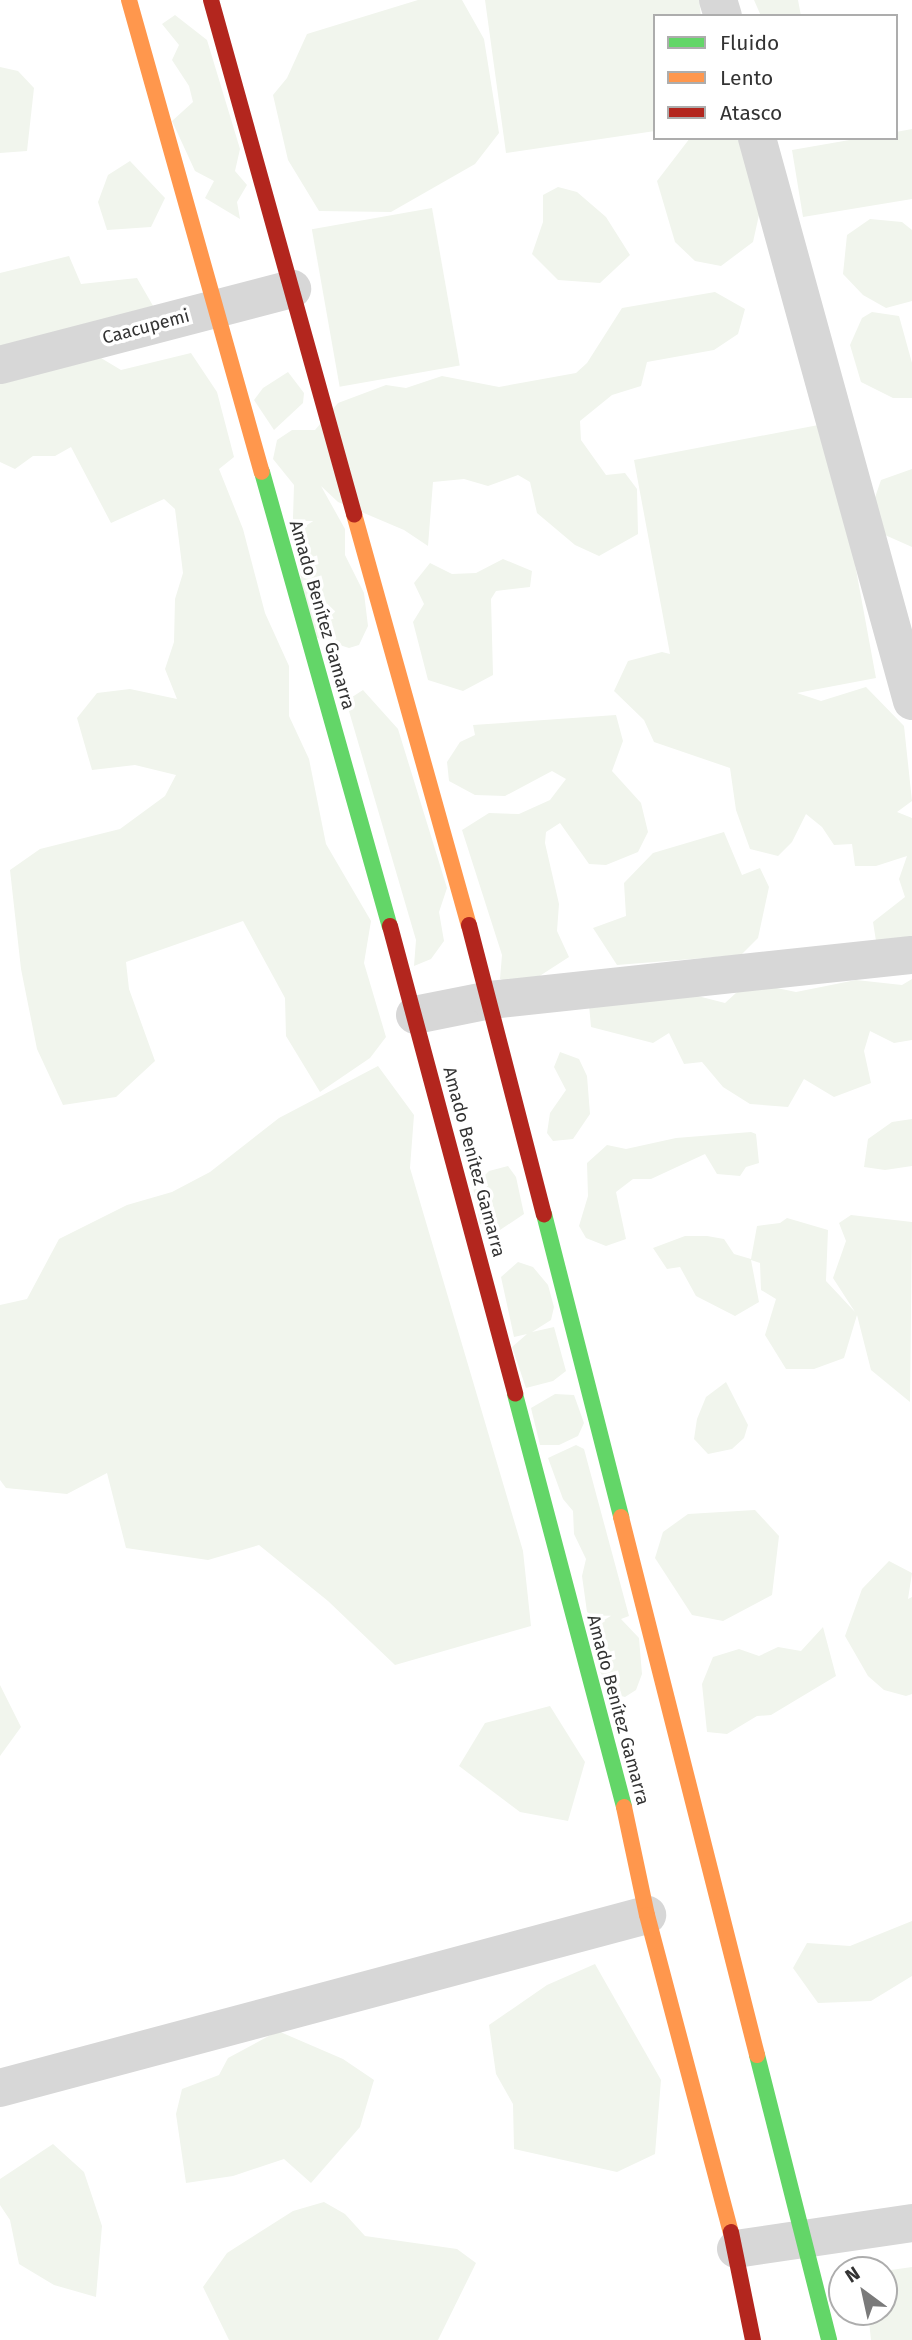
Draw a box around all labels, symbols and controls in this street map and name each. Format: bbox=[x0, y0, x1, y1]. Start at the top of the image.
legend bbox=[653, 14, 898, 140]
text: Fluido bbox=[720, 30, 779, 56]
text: Lento bbox=[720, 65, 773, 91]
text: Atasco bbox=[720, 100, 782, 126]
street label: Caacupemi bbox=[100, 305, 192, 349]
street label: Amado Benítez Gamarra bbox=[285, 518, 359, 712]
street label: Amado Benítez Gamarra bbox=[438, 1065, 510, 1259]
street label: Amado Benítez Gamarra bbox=[582, 1613, 654, 1807]
north arrow bbox=[828, 2256, 898, 2326]
text: N bbox=[841, 2262, 864, 2288]

